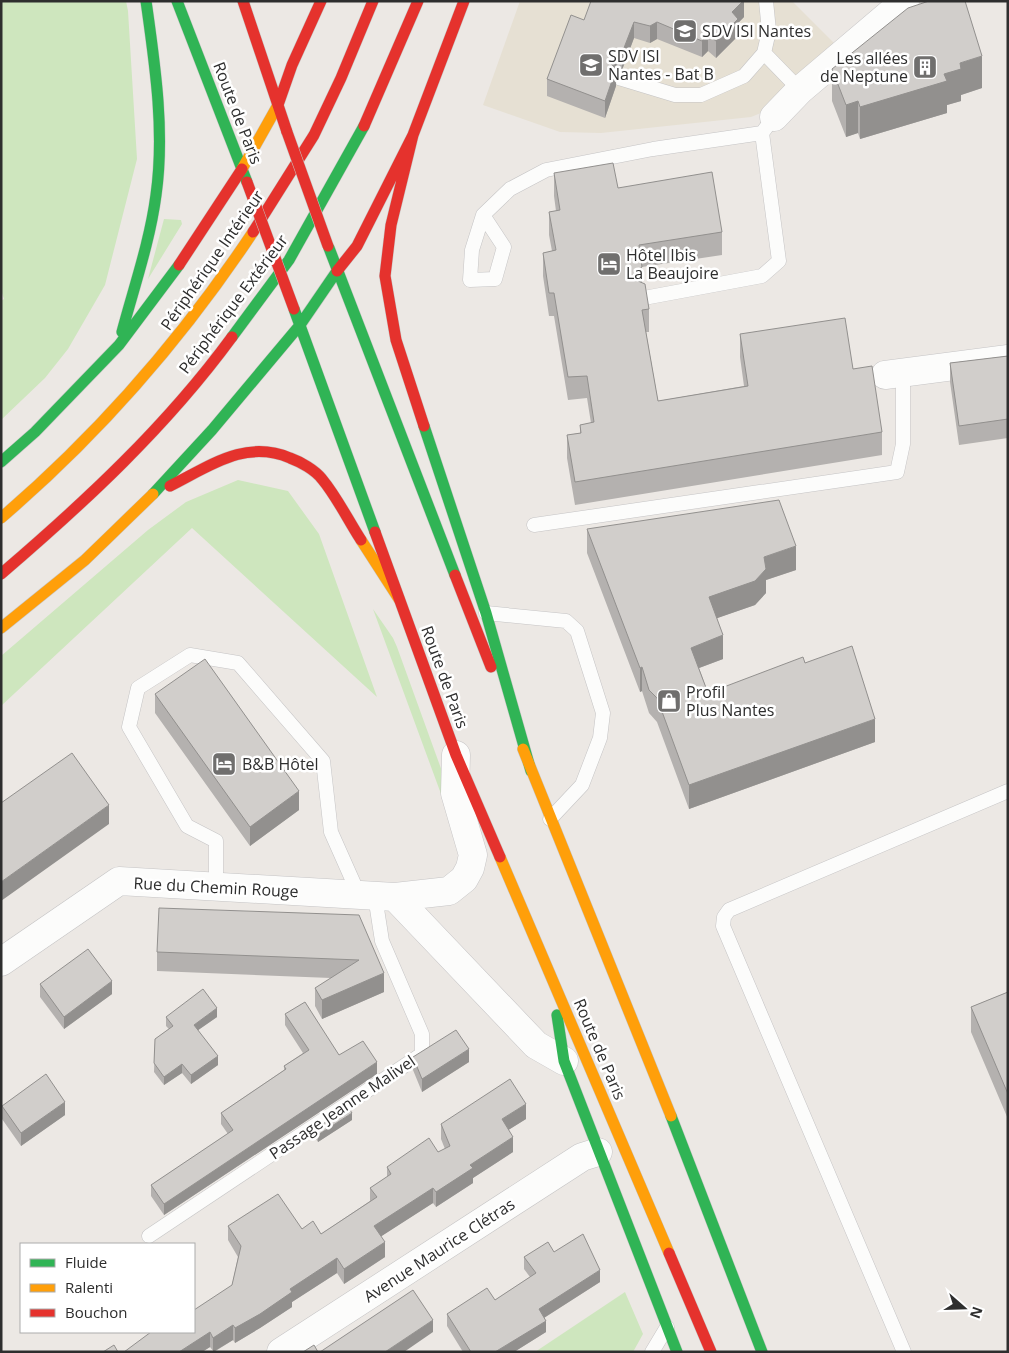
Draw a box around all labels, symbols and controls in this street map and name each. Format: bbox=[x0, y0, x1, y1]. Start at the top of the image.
school or university icon: SDV ISI Nantes bbox=[672, 18, 698, 44]
place label: SDV ISI Nantes bbox=[702, 20, 811, 42]
place label: SDV ISI Nantes - Bat B bbox=[608, 45, 714, 85]
place label: Les allées de Neptune bbox=[820, 47, 908, 87]
school or university icon: SDV ISI Nantes - Bat B bbox=[578, 52, 604, 78]
building icon: Les allées de Neptune bbox=[912, 54, 938, 80]
street label: Route de Paris bbox=[208, 59, 268, 167]
street label: Périphérique Intérieur bbox=[155, 185, 269, 334]
street label: Périphérique Extérieur bbox=[173, 230, 293, 378]
place label: Hôtel Ibis La Beaujoire bbox=[626, 244, 719, 284]
hotel icon: Hôtel Ibis La Beaujoire bbox=[596, 251, 622, 277]
street label: Route de Paris bbox=[416, 623, 474, 731]
place label: Profil Plus Nantes bbox=[686, 681, 774, 721]
shop icon: Profil Plus Nantes bbox=[656, 688, 682, 714]
hotel icon: B&B Hôtel bbox=[211, 751, 237, 777]
place label: B&B Hôtel bbox=[242, 753, 319, 775]
street label: Rue du Chemin Rouge bbox=[133, 872, 299, 902]
street label: Route de Paris bbox=[569, 995, 631, 1103]
street label: Passage Jeanne Malivel bbox=[265, 1050, 419, 1164]
street label: Avenue Maurice Clétras bbox=[359, 1193, 519, 1307]
legend bbox=[20, 1243, 195, 1333]
text: Fluide bbox=[65, 1252, 107, 1272]
text: Ralenti bbox=[65, 1277, 113, 1297]
north arrow bbox=[939, 1283, 989, 1333]
text: Bouchon bbox=[65, 1302, 128, 1322]
text: N bbox=[966, 1304, 988, 1321]

